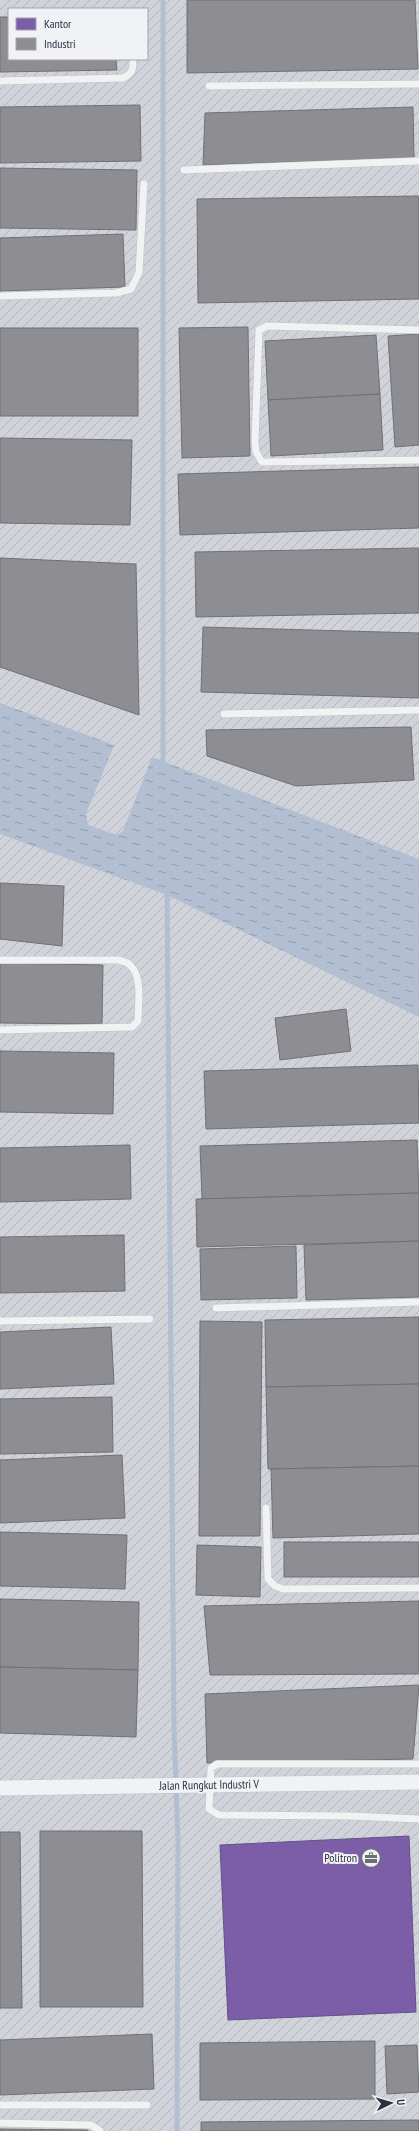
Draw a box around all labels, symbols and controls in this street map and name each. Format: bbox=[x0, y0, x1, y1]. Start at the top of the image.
legend bbox=[8, 8, 148, 60]
text: Kantor bbox=[44, 16, 72, 31]
text: Industri bbox=[44, 36, 76, 51]
street label: Jalan Rungkut Industri V bbox=[158, 1776, 259, 1793]
office icon: Politron bbox=[360, 1847, 382, 1869]
place label: Politron bbox=[324, 1850, 357, 1865]
north arrow bbox=[371, 2083, 411, 2123]
text: U bbox=[394, 2099, 408, 2106]

